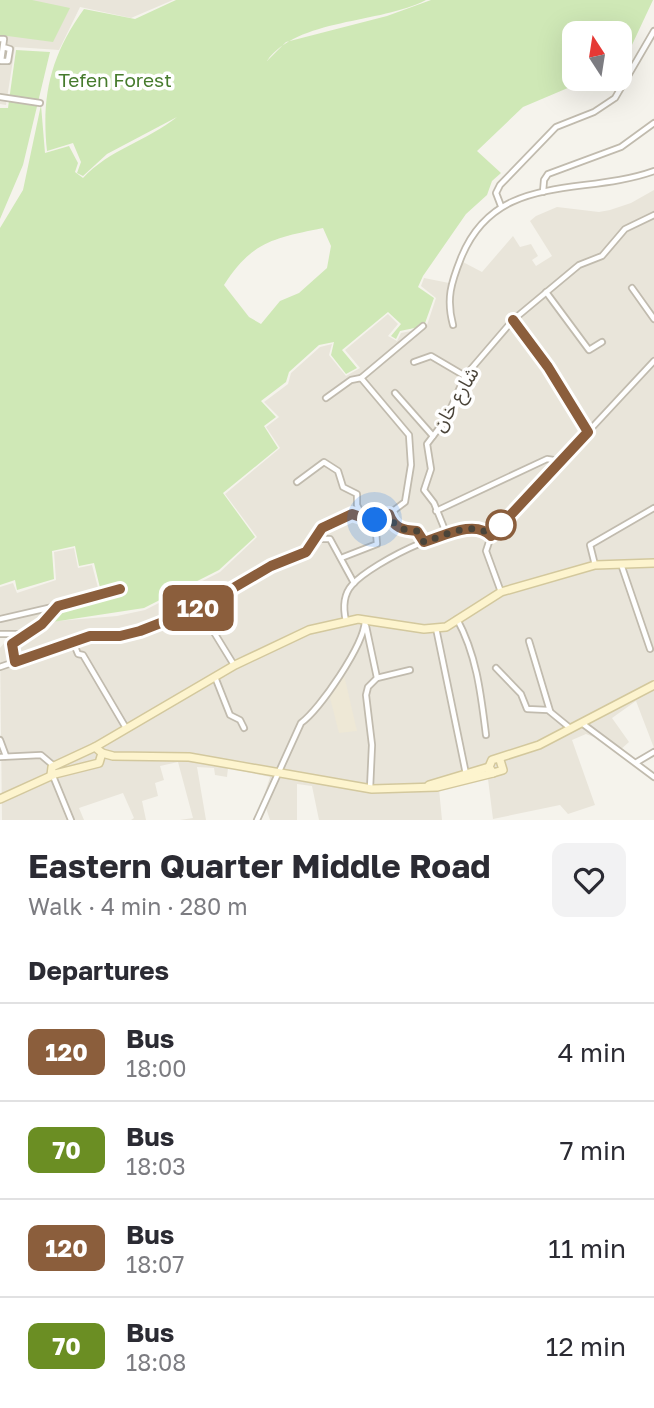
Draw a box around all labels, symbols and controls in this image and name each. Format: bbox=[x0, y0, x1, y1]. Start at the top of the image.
north arrow bbox=[562, 21, 632, 91]
map controls bbox=[562, 21, 632, 91]
park label: Tefen Forest bbox=[58, 68, 172, 91]
street label: شارع خان bbox=[426, 362, 485, 437]
your location bbox=[357, 502, 392, 537]
unlabelled marker bbox=[486, 510, 516, 540]
line badge: 120 bbox=[158, 585, 238, 631]
text: 120 bbox=[177, 593, 219, 622]
button: heart bbox=[552, 843, 626, 917]
text: Eastern Quarter Middle Road bbox=[28, 846, 491, 885]
text: Walk · 4 min · 280 m bbox=[28, 892, 248, 920]
text: Departures bbox=[28, 955, 169, 986]
text: Bus bbox=[126, 1023, 174, 1054]
text: 120 bbox=[45, 1037, 88, 1066]
text: 4 min bbox=[558, 1037, 626, 1068]
text: 18:00 bbox=[126, 1054, 187, 1082]
text: Bus bbox=[126, 1121, 174, 1152]
text: 70 bbox=[52, 1135, 81, 1164]
text: 7 min bbox=[560, 1135, 626, 1166]
text: 18:03 bbox=[126, 1152, 186, 1180]
text: Bus bbox=[126, 1219, 174, 1250]
text: 120 bbox=[45, 1233, 88, 1262]
text: 11 min bbox=[548, 1233, 626, 1264]
text: 18:07 bbox=[126, 1250, 185, 1278]
text: Bus bbox=[126, 1317, 174, 1348]
text: 70 bbox=[52, 1331, 81, 1360]
text: 12 min bbox=[546, 1331, 626, 1362]
text: 18:08 bbox=[126, 1348, 186, 1376]

